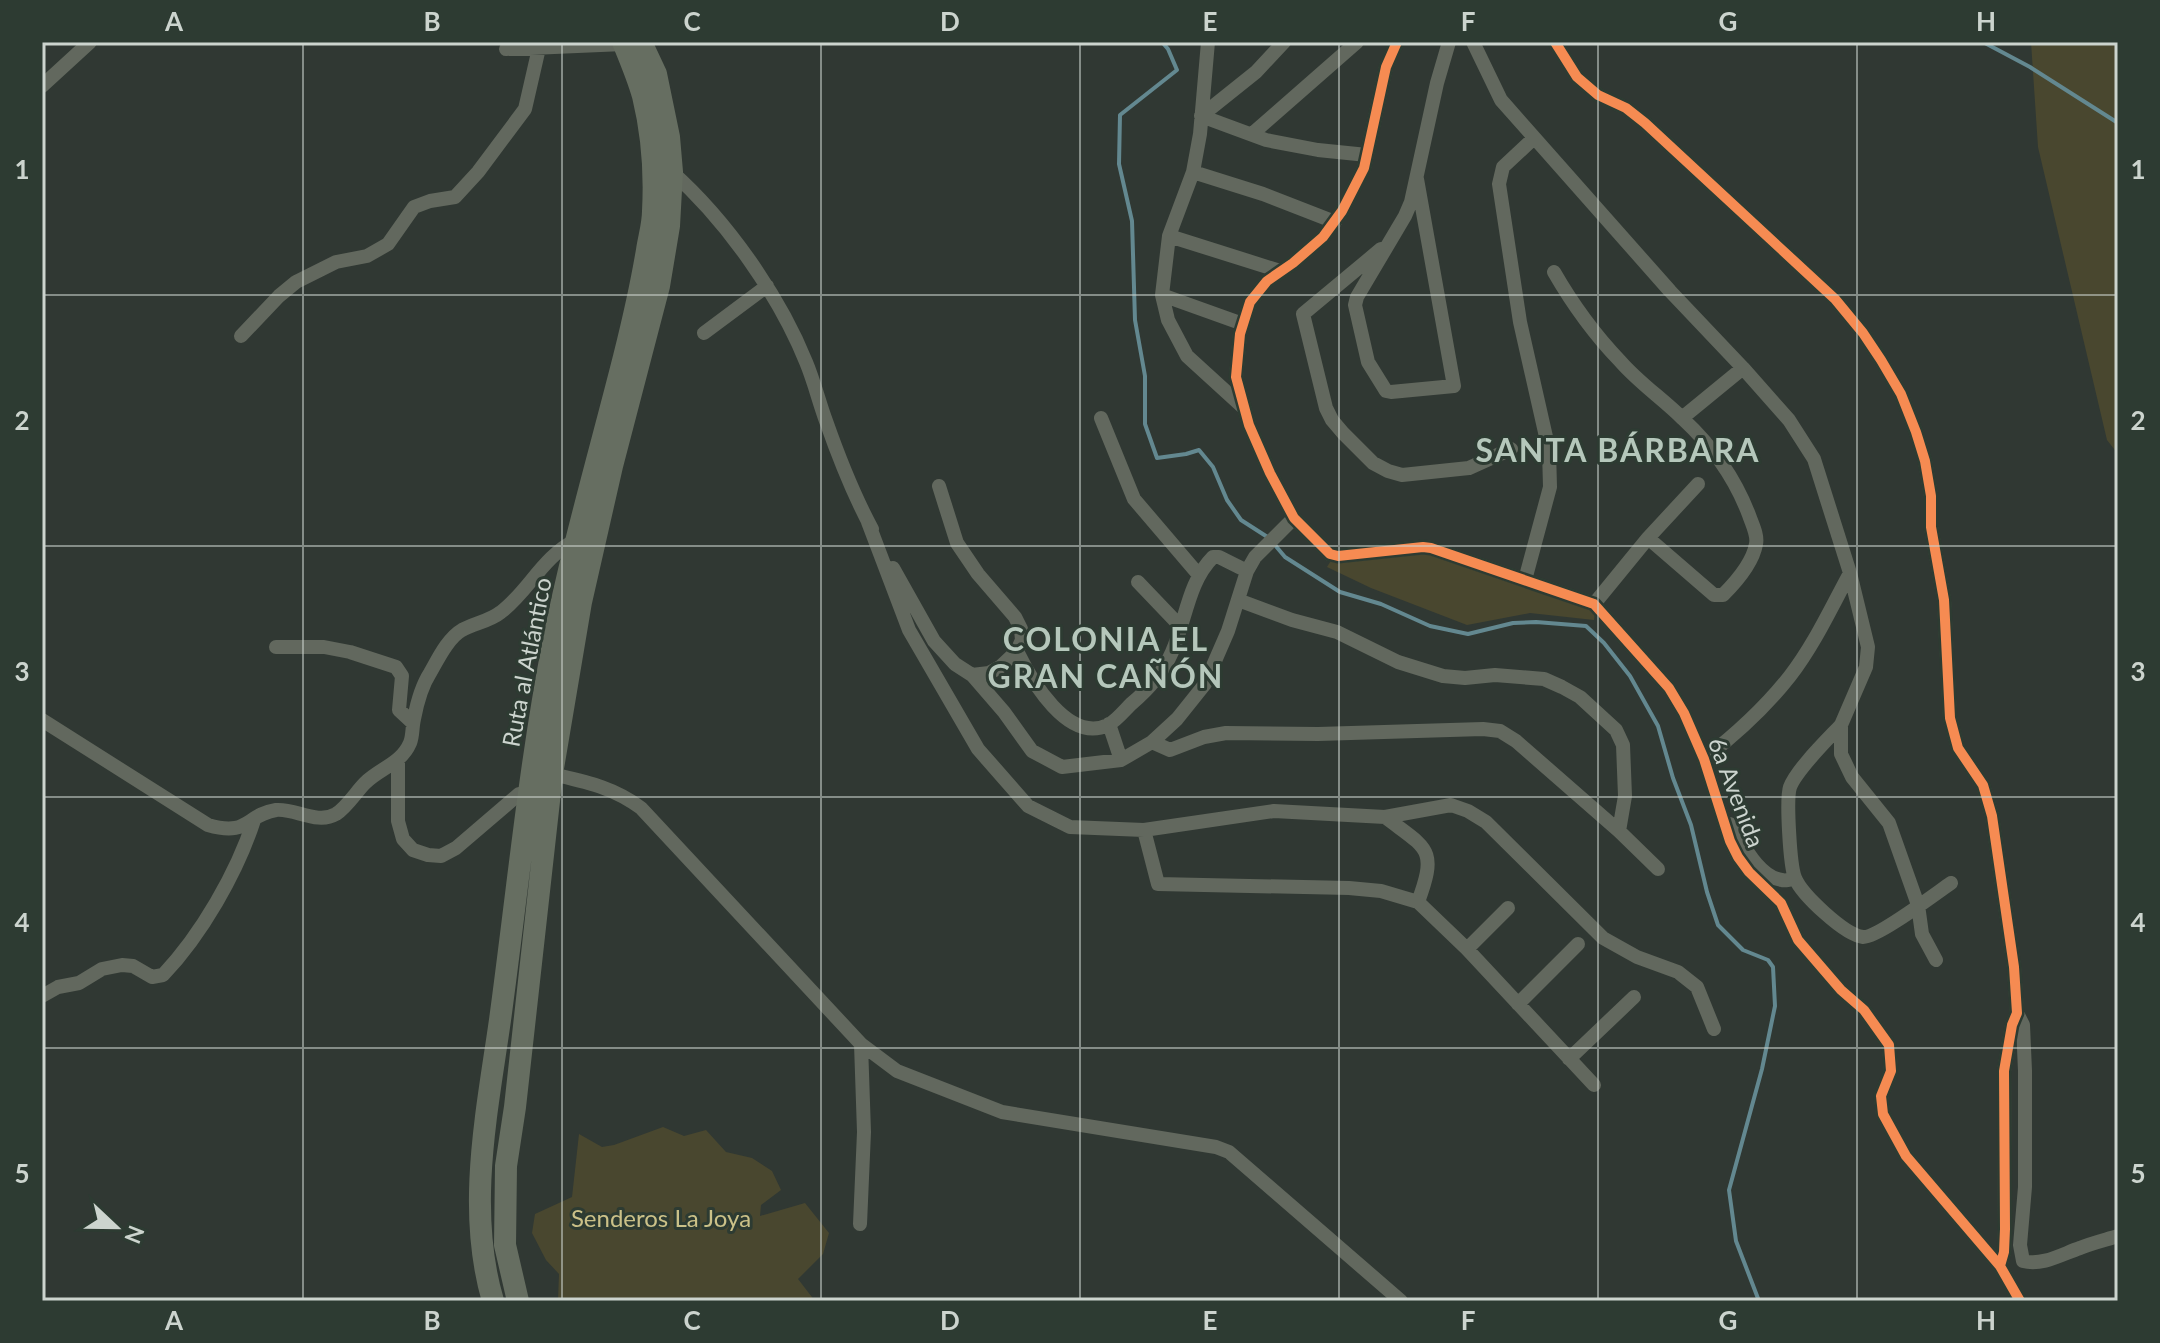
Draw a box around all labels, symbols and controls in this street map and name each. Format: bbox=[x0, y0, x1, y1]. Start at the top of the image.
text: A bbox=[164, 5, 184, 37]
text: B bbox=[423, 5, 441, 37]
text: C bbox=[683, 5, 701, 37]
text: D bbox=[940, 5, 960, 37]
text: E bbox=[1203, 5, 1217, 37]
text: F bbox=[1461, 5, 1475, 37]
text: G bbox=[1719, 5, 1737, 37]
text: H bbox=[1976, 5, 1996, 37]
text: 1 bbox=[14, 153, 30, 185]
text: 1 bbox=[2130, 153, 2146, 185]
text: 2 bbox=[14, 404, 30, 436]
text: 2 bbox=[2130, 404, 2146, 436]
district label: SANTA BÁRBARA bbox=[1475, 430, 1761, 469]
street label: Ruta al Atlántico bbox=[495, 575, 557, 749]
district label: COLONIA EL GRAN CAÑÓN bbox=[987, 619, 1225, 695]
text: 3 bbox=[14, 655, 30, 687]
text: 3 bbox=[2130, 655, 2146, 687]
street label: 6a Avenida bbox=[1703, 733, 1771, 851]
text: 4 bbox=[14, 906, 30, 938]
text: 4 bbox=[2130, 906, 2146, 938]
text: 5 bbox=[14, 1157, 30, 1189]
text: 5 bbox=[2130, 1157, 2146, 1189]
north arrow bbox=[76, 1187, 156, 1267]
park label: Senderos La Joya bbox=[571, 1203, 751, 1232]
text: N bbox=[119, 1222, 151, 1248]
text: A bbox=[164, 1304, 184, 1336]
text: B bbox=[423, 1304, 441, 1336]
text: C bbox=[683, 1304, 701, 1336]
text: D bbox=[940, 1304, 960, 1336]
text: E bbox=[1203, 1304, 1217, 1336]
text: F bbox=[1461, 1304, 1475, 1336]
text: G bbox=[1719, 1304, 1737, 1336]
text: H bbox=[1976, 1304, 1996, 1336]

